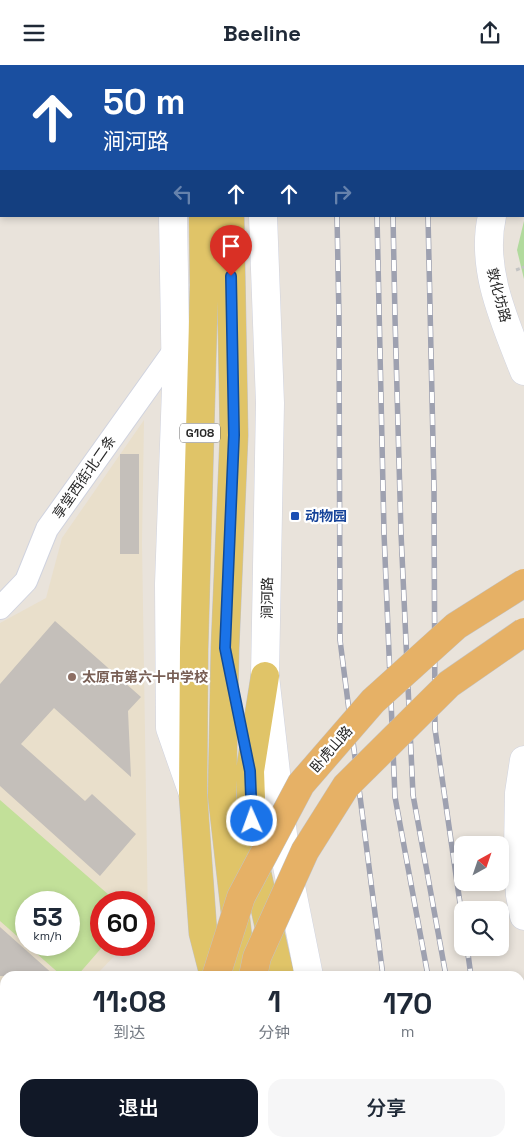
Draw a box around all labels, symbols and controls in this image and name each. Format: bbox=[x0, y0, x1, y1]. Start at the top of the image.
icon: menu bbox=[20, 19, 48, 47]
text: Beeline bbox=[223, 19, 301, 47]
icon: share bbox=[476, 19, 504, 47]
text: 50 m bbox=[103, 80, 185, 124]
icon: ahead bbox=[20, 85, 85, 150]
text: 涧河路 bbox=[103, 127, 169, 155]
icon: left bbox=[169, 180, 197, 208]
icon: ahead bbox=[222, 180, 250, 208]
icon: ahead bbox=[275, 180, 303, 208]
icon: right bbox=[328, 180, 356, 208]
pin bbox=[210, 225, 252, 276]
icon: arrive bbox=[217, 232, 245, 260]
street label: 敦化坊路 bbox=[483, 266, 515, 324]
road number: G108 bbox=[180, 423, 220, 443]
street label: 享堂西街北二条 bbox=[49, 432, 119, 522]
place label: 动物园 bbox=[305, 507, 347, 525]
marker: 动物园 bbox=[289, 510, 301, 522]
street label: 涧河路 bbox=[258, 577, 276, 619]
place label: 太原市第六十中学校 bbox=[82, 668, 208, 686]
marker: 太原市第六十中学校 bbox=[66, 671, 78, 683]
street label: 卧虎山路 bbox=[306, 722, 356, 776]
position arrow bbox=[225, 794, 277, 846]
north arrow bbox=[454, 836, 509, 891]
map controls bbox=[454, 836, 509, 956]
speed limit sign: 60 bbox=[90, 891, 155, 956]
text: 53 bbox=[32, 901, 63, 933]
button: search bbox=[454, 901, 509, 956]
text: km/h bbox=[33, 928, 62, 944]
text: 11:08 bbox=[92, 982, 166, 1021]
text: 1 bbox=[268, 982, 281, 1021]
text: 170 bbox=[383, 984, 432, 1023]
text: m bbox=[401, 1021, 415, 1042]
text: 到达 bbox=[113, 1022, 145, 1043]
text: 分钟 bbox=[258, 1022, 290, 1043]
button: 退出 bbox=[20, 1079, 258, 1137]
button: 分享 bbox=[268, 1079, 505, 1137]

